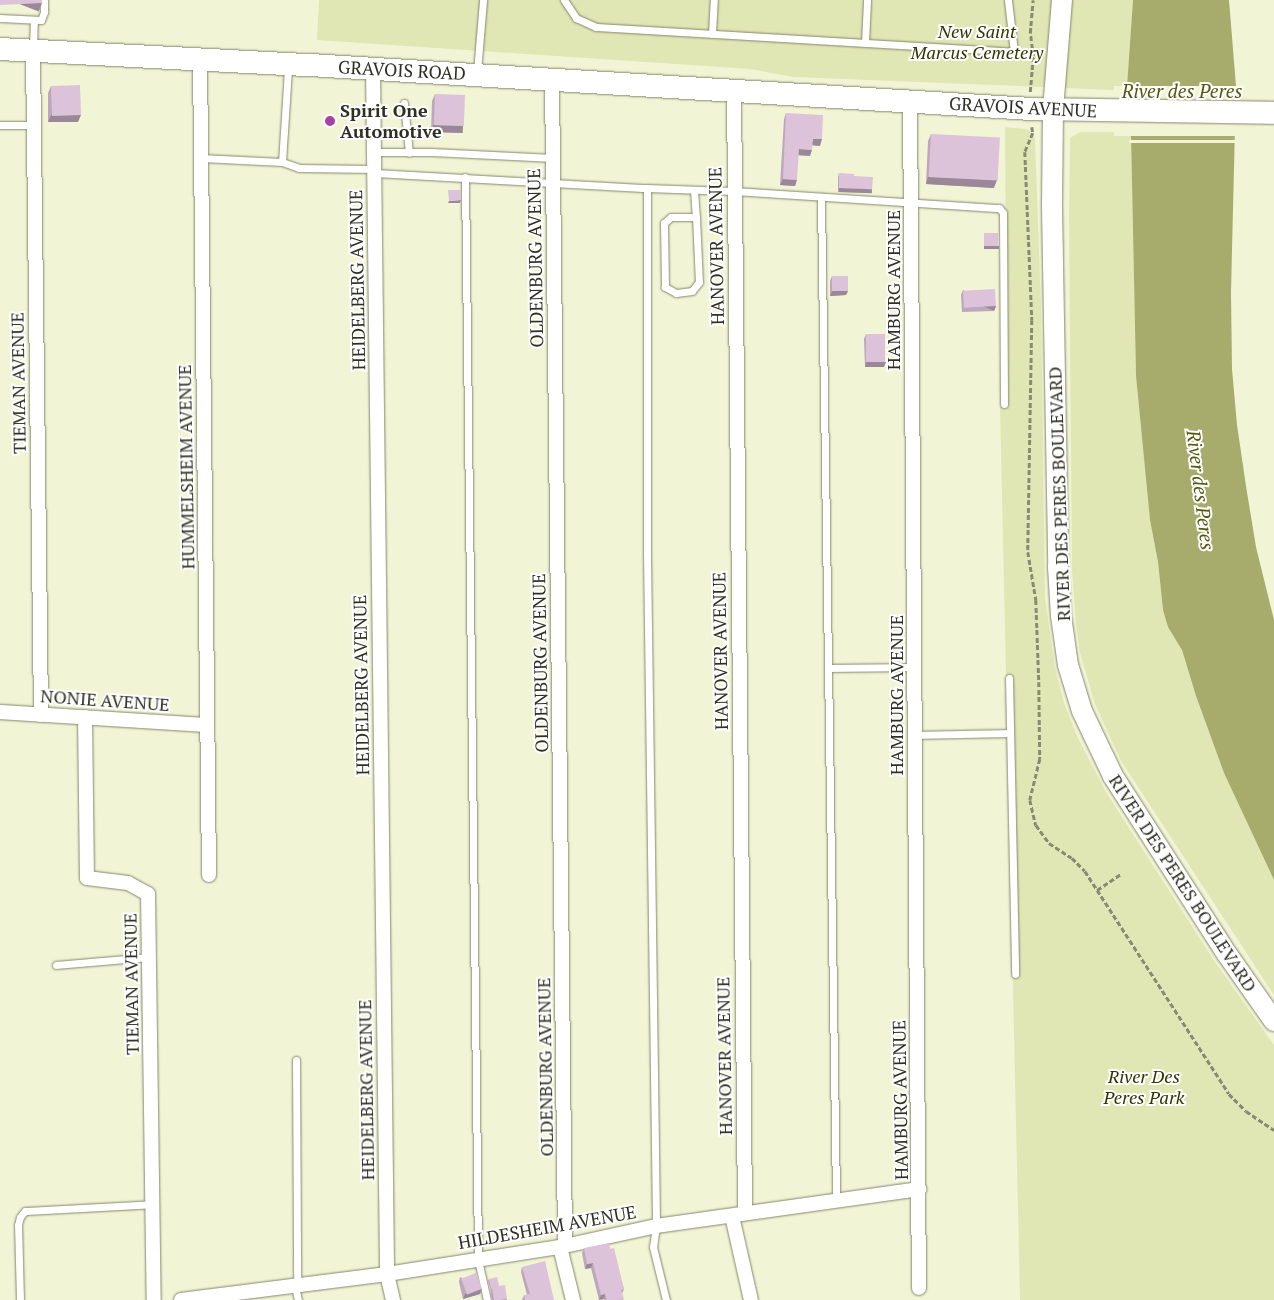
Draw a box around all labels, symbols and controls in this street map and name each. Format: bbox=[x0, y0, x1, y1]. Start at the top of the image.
park label: New Saint Marcus Cemetery bbox=[911, 21, 1043, 64]
street label: GRAVOIS ROAD bbox=[338, 56, 466, 84]
water label: River des Peres bbox=[1122, 80, 1242, 102]
street label: GRAVOIS AVENUE bbox=[948, 92, 1098, 122]
place label: Spirit One Automotive bbox=[340, 100, 442, 142]
marker: Spirit One Automotive bbox=[324, 115, 336, 127]
street label: HANOVER AVENUE bbox=[704, 166, 728, 326]
street label: OLDENBURG AVENUE bbox=[523, 168, 547, 348]
street label: HEIDELBERG AVENUE bbox=[345, 189, 369, 371]
street label: HAMBURG AVENUE bbox=[882, 210, 904, 370]
street label: TIEMAN AVENUE bbox=[6, 312, 30, 454]
street label: HUMMELSHEIM AVENUE bbox=[173, 364, 199, 570]
street label: RIVER DES PERES BOULEVARD bbox=[1044, 366, 1074, 622]
water label: River des Peres bbox=[1182, 429, 1220, 551]
street label: HANOVER AVENUE bbox=[708, 571, 732, 731]
street label: OLDENBURG AVENUE bbox=[528, 573, 552, 753]
street label: HEIDELBERG AVENUE bbox=[349, 594, 373, 776]
street label: HAMBURG AVENUE bbox=[885, 615, 907, 775]
street label: NONIE AVENUE bbox=[39, 685, 171, 715]
street label: RIVER DES PERES BOULEVARD bbox=[1105, 770, 1261, 996]
street label: TIEMAN AVENUE bbox=[119, 913, 143, 1055]
street label: HANOVER AVENUE bbox=[712, 976, 736, 1136]
street label: OLDENBURG AVENUE bbox=[533, 977, 557, 1157]
street label: HEIDELBERG AVENUE bbox=[354, 999, 378, 1181]
street label: HAMBURG AVENUE bbox=[888, 1019, 912, 1181]
park label: River Des Peres Park bbox=[1103, 1066, 1185, 1108]
street label: HILDESHEIM AVENUE bbox=[456, 1201, 638, 1253]

